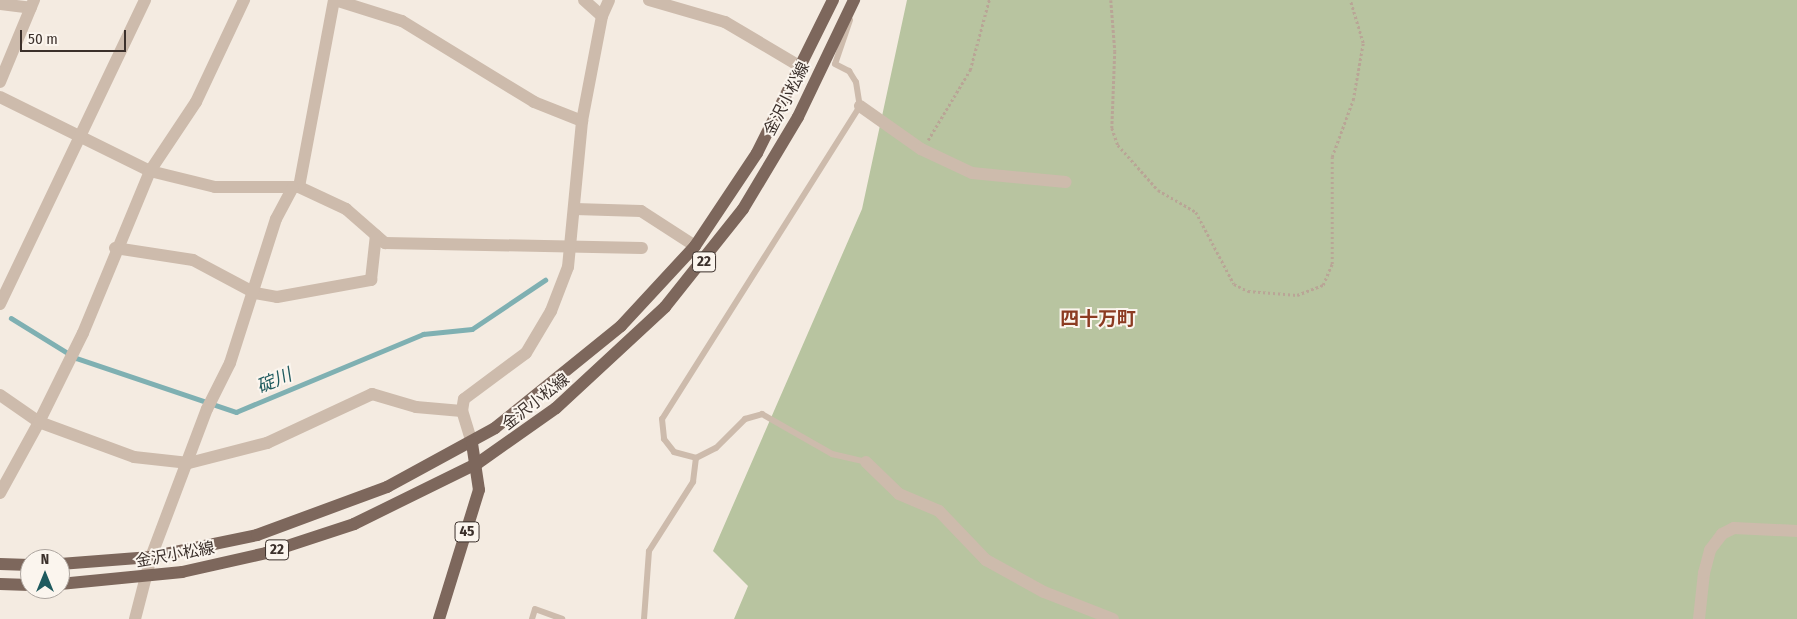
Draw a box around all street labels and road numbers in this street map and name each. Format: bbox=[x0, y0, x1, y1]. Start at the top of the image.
street label: 金沢小松線 bbox=[760, 59, 814, 139]
road number: 22 bbox=[692, 250, 716, 274]
street label: 金沢小松線 bbox=[499, 370, 573, 434]
road number: 45 bbox=[454, 520, 480, 544]
road number: 22 bbox=[264, 538, 290, 562]
street label: 金沢小松線 bbox=[134, 539, 216, 571]

